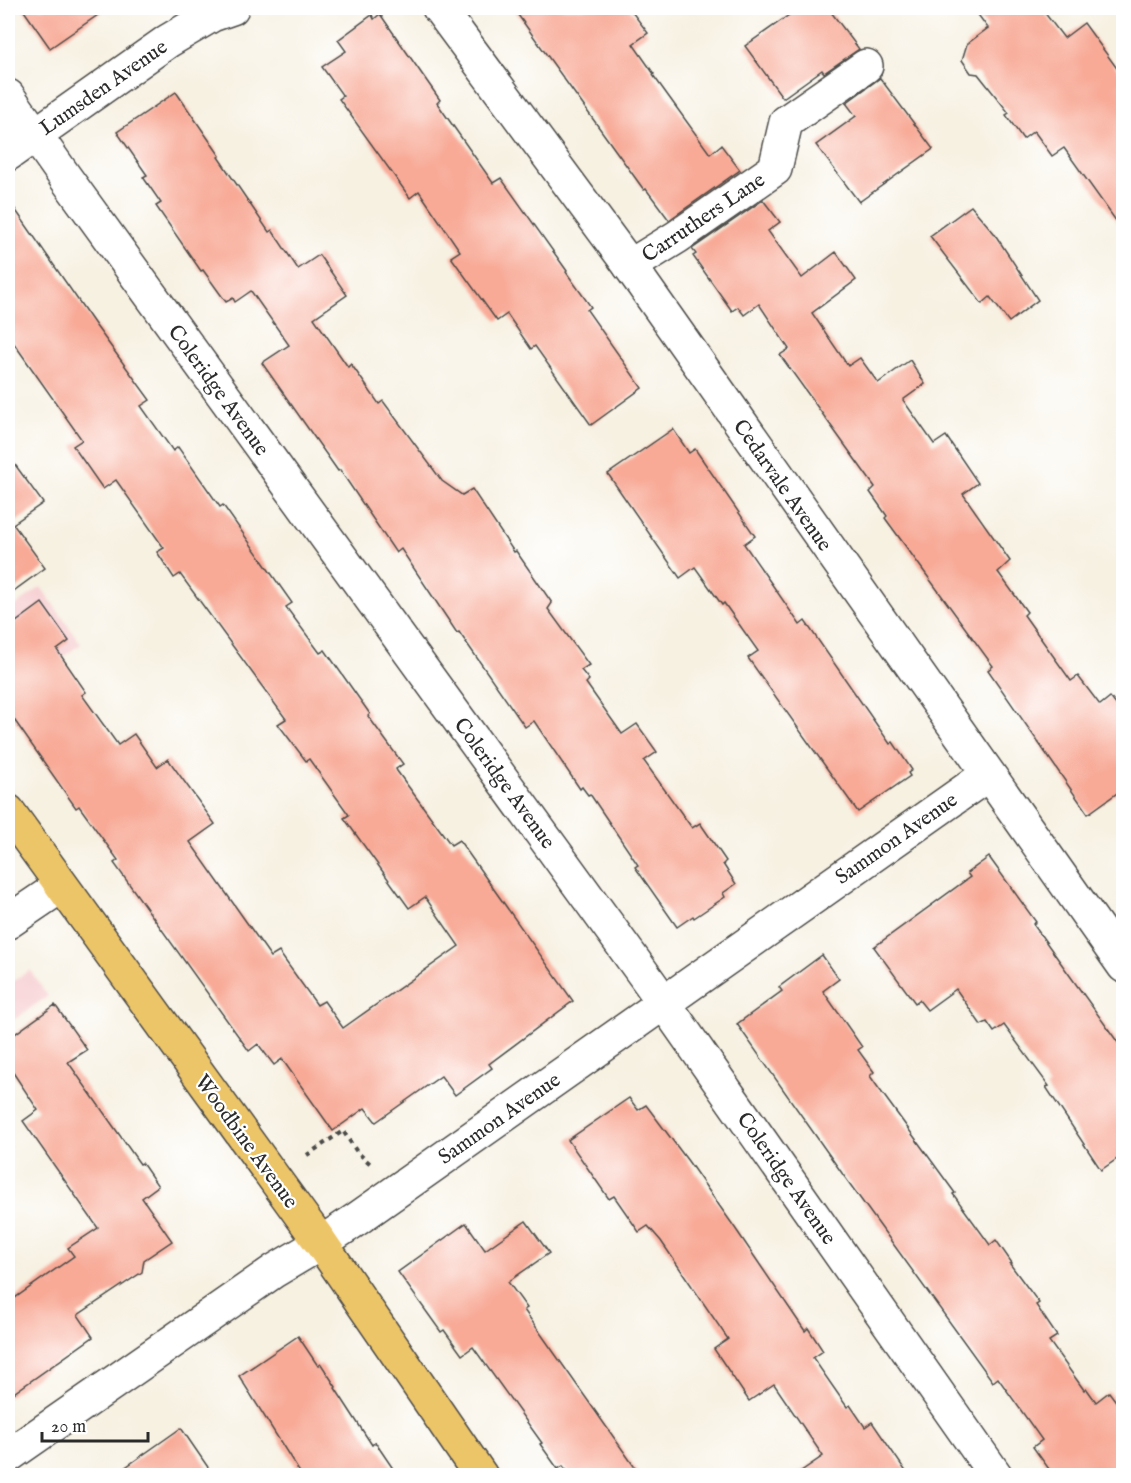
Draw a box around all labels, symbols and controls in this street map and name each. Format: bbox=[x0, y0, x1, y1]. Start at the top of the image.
street label: Lumsden Avenue bbox=[35, 34, 173, 142]
street label: Carruthers Lane bbox=[637, 167, 771, 269]
street label: Coleridge Avenue bbox=[161, 320, 275, 462]
street label: Cedarvale Avenue bbox=[726, 415, 837, 557]
street label: Coleridge Avenue bbox=[447, 713, 561, 855]
street label: Sammon Avenue bbox=[830, 787, 964, 891]
street label: Sammon Avenue bbox=[433, 1067, 567, 1171]
street label: Woodbine Avenue bbox=[188, 1070, 304, 1214]
street label: Coleridge Avenue bbox=[730, 1107, 842, 1251]
scale bar bbox=[42, 1405, 148, 1443]
text: 20 m bbox=[51, 1416, 86, 1439]

